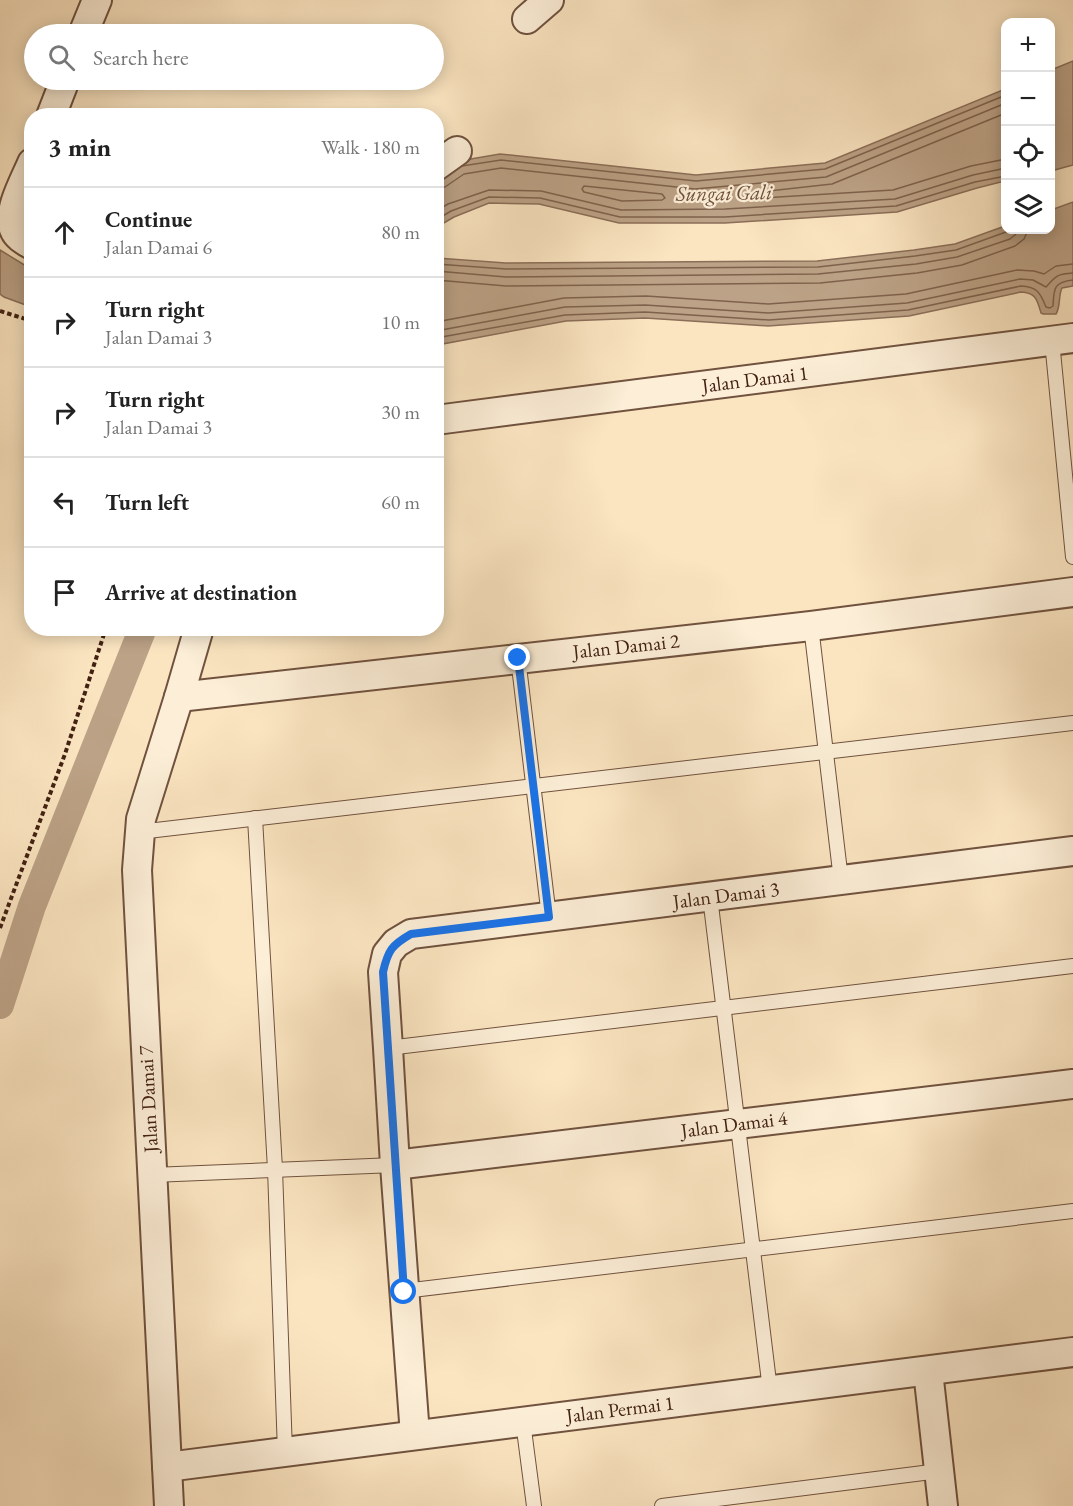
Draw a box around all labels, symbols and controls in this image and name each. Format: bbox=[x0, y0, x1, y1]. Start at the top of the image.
map controls bbox=[1001, 18, 1055, 234]
button: + bbox=[1001, 18, 1055, 72]
search box bbox=[24, 24, 444, 90]
icon: search bbox=[45, 41, 78, 74]
text: Search here bbox=[93, 43, 188, 72]
button: − bbox=[1001, 72, 1055, 126]
button: locate bbox=[1001, 126, 1055, 180]
text: 3 min bbox=[48, 130, 111, 164]
text: Walk · 180 m bbox=[321, 134, 420, 160]
water label: Sungai Gali bbox=[675, 178, 773, 207]
button: layers bbox=[1001, 180, 1055, 234]
text: Continue bbox=[105, 205, 192, 234]
icon: ahead bbox=[48, 216, 81, 249]
text: 80 m bbox=[381, 219, 420, 245]
text: Jalan Damai 6 bbox=[105, 234, 212, 260]
text: Turn right bbox=[105, 295, 204, 324]
icon: right bbox=[48, 306, 81, 339]
text: 10 m bbox=[381, 309, 420, 335]
text: Jalan Damai 3 bbox=[105, 324, 212, 350]
street label: Jalan Damai 1 bbox=[698, 360, 810, 399]
text: Turn right bbox=[105, 385, 204, 414]
icon: right bbox=[48, 396, 81, 429]
text: 30 m bbox=[381, 399, 420, 425]
text: Jalan Damai 3 bbox=[105, 414, 212, 440]
icon: left bbox=[48, 486, 81, 519]
text: Turn left bbox=[105, 488, 189, 517]
text: 60 m bbox=[381, 489, 420, 515]
icon: arrive bbox=[48, 576, 81, 609]
text: Arrive at destination bbox=[105, 578, 297, 607]
street label: Jalan Damai 2 bbox=[569, 627, 681, 665]
route end bbox=[504, 644, 530, 670]
street label: Jalan Damai 3 bbox=[669, 876, 781, 915]
street label: Jalan Damai 7 bbox=[132, 1044, 164, 1155]
street label: Jalan Damai 4 bbox=[677, 1105, 789, 1144]
route start bbox=[390, 1278, 416, 1304]
street label: Jalan Permai 1 bbox=[562, 1389, 676, 1429]

